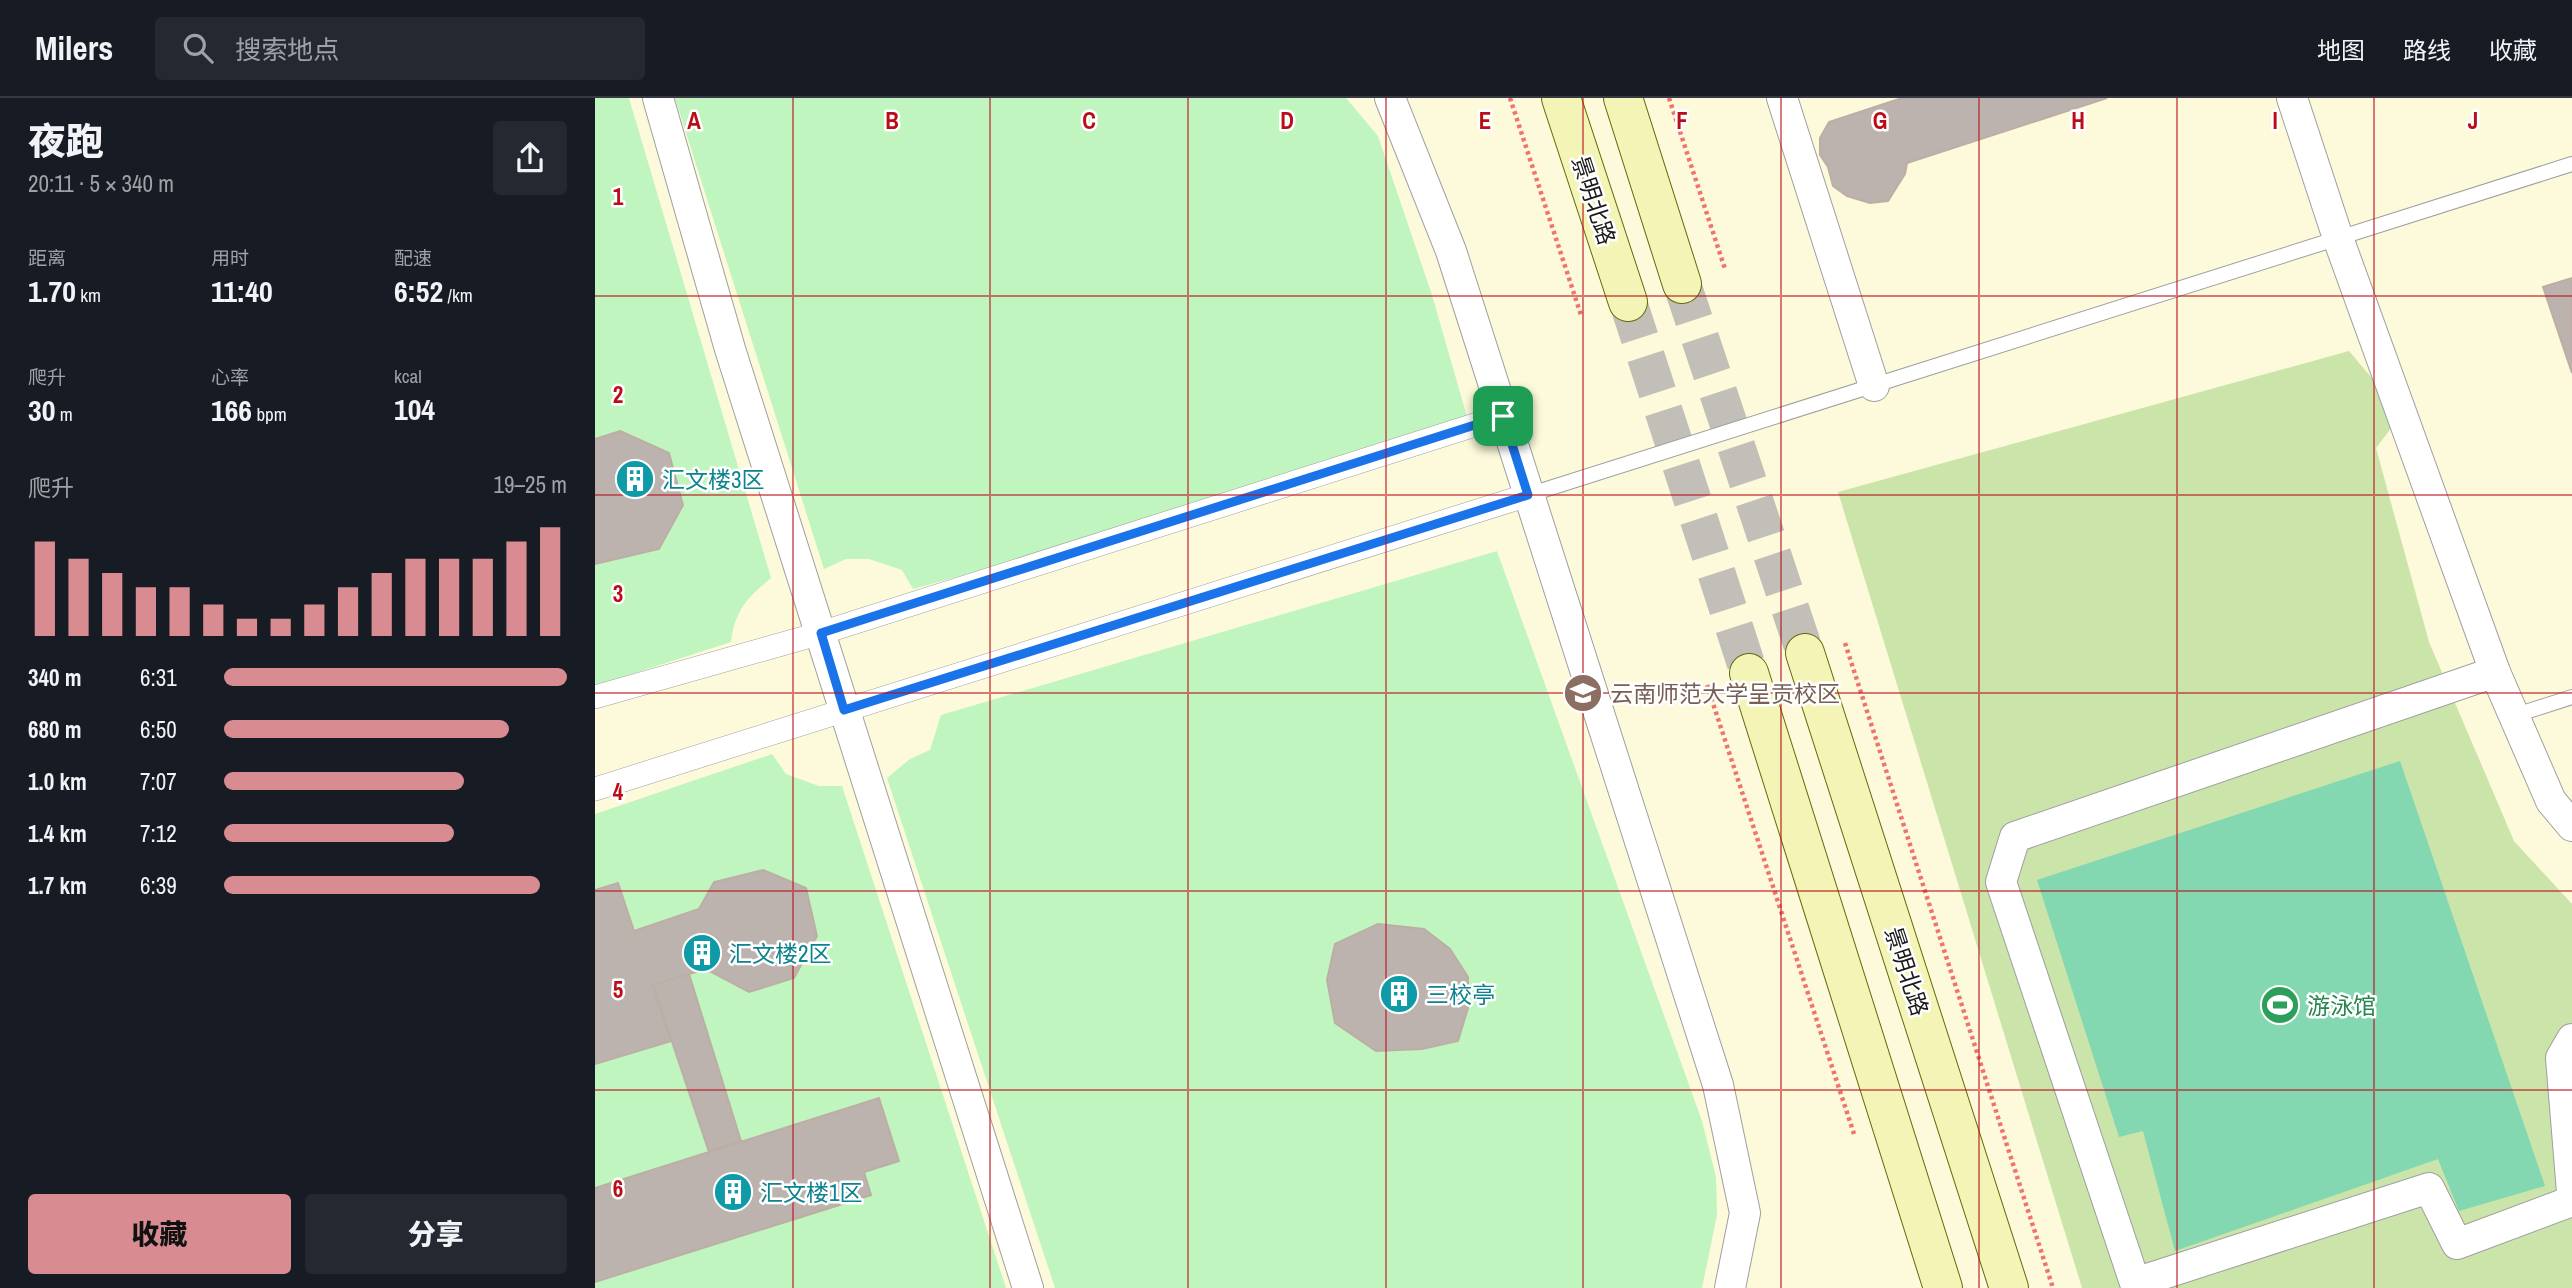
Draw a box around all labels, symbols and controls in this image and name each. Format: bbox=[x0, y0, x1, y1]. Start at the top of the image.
search box bbox=[155, 17, 645, 80]
text: Milers bbox=[35, 26, 113, 70]
icon: search bbox=[179, 29, 217, 67]
text: 搜索地点 bbox=[235, 32, 339, 67]
text: 地图 bbox=[2317, 34, 2365, 66]
text: 路线 bbox=[2403, 34, 2451, 66]
text: 收藏 bbox=[2489, 34, 2537, 66]
text: A bbox=[687, 105, 701, 136]
text: B bbox=[885, 105, 899, 136]
text: C bbox=[1082, 105, 1096, 136]
text: D bbox=[1280, 105, 1294, 136]
text: E bbox=[1479, 105, 1491, 136]
text: F bbox=[1676, 105, 1688, 136]
text: G bbox=[1873, 105, 1887, 136]
text: H bbox=[2071, 105, 2085, 136]
text: I bbox=[2272, 105, 2278, 136]
text: J bbox=[2468, 105, 2478, 136]
text: 夜跑 bbox=[28, 116, 104, 167]
button: share bbox=[493, 121, 567, 195]
street label: 景明北路 bbox=[1565, 151, 1623, 249]
text: 20:11 · 5 × 340 m bbox=[28, 168, 174, 199]
text: 1 bbox=[613, 181, 624, 212]
text: 距离 bbox=[28, 245, 66, 271]
text: 用时 bbox=[211, 245, 249, 271]
text: 配速 bbox=[394, 245, 432, 271]
text: 1.70 bbox=[28, 271, 76, 311]
text: 11:40 bbox=[211, 271, 273, 311]
text: 6:52 bbox=[394, 271, 443, 311]
text: km bbox=[76, 282, 101, 308]
text: /km bbox=[443, 282, 473, 308]
text: kcal bbox=[394, 363, 422, 389]
text: 爬升 bbox=[28, 364, 66, 390]
text: 心率 bbox=[211, 364, 249, 390]
text: 2 bbox=[613, 379, 623, 410]
pin bbox=[1473, 386, 1533, 446]
text: 104 bbox=[394, 389, 435, 429]
text: 30 bbox=[28, 390, 55, 430]
text: 166 bbox=[211, 390, 252, 430]
icon: arrive bbox=[1484, 397, 1522, 435]
text: m bbox=[55, 401, 73, 427]
text: bpm bbox=[252, 401, 287, 427]
building icon: 汇文楼3区 bbox=[614, 458, 656, 500]
place label: 汇文楼3区 bbox=[662, 464, 765, 495]
text: 19–25 m bbox=[494, 469, 567, 500]
text: 爬升 bbox=[28, 472, 74, 503]
text: 3 bbox=[613, 578, 623, 609]
text: 340 m bbox=[28, 662, 81, 693]
text: 6:31 bbox=[140, 662, 177, 693]
school or university icon: 云南师范大学呈贡校区 bbox=[1562, 672, 1604, 714]
place label: 云南师范大学呈贡校区 bbox=[1610, 678, 1840, 709]
text: 680 m bbox=[28, 714, 81, 745]
text: 6:50 bbox=[140, 714, 177, 745]
text: 1.0 km bbox=[28, 766, 87, 797]
text: 7:07 bbox=[140, 766, 177, 797]
text: 4 bbox=[613, 776, 624, 807]
text: 1.4 km bbox=[28, 818, 87, 849]
text: 7:12 bbox=[140, 818, 177, 849]
text: 1.7 km bbox=[28, 870, 87, 901]
text: 6:39 bbox=[140, 870, 177, 901]
street label: 景明北路 bbox=[1878, 922, 1936, 1020]
building icon: 汇文楼2区 bbox=[681, 932, 723, 974]
place label: 汇文楼2区 bbox=[729, 938, 832, 969]
building icon: 三校亭 bbox=[1378, 973, 1420, 1015]
text: 5 bbox=[613, 974, 623, 1005]
place label: 三校亭 bbox=[1426, 979, 1495, 1010]
sports icon: 游泳馆 bbox=[2259, 984, 2301, 1026]
place label: 游泳馆 bbox=[2307, 990, 2376, 1021]
building icon: 汇文楼1区 bbox=[712, 1171, 754, 1213]
text: 6 bbox=[613, 1173, 623, 1204]
place label: 汇文楼1区 bbox=[760, 1177, 863, 1208]
button: 收藏 bbox=[28, 1194, 291, 1274]
button: 分享 bbox=[305, 1194, 567, 1274]

